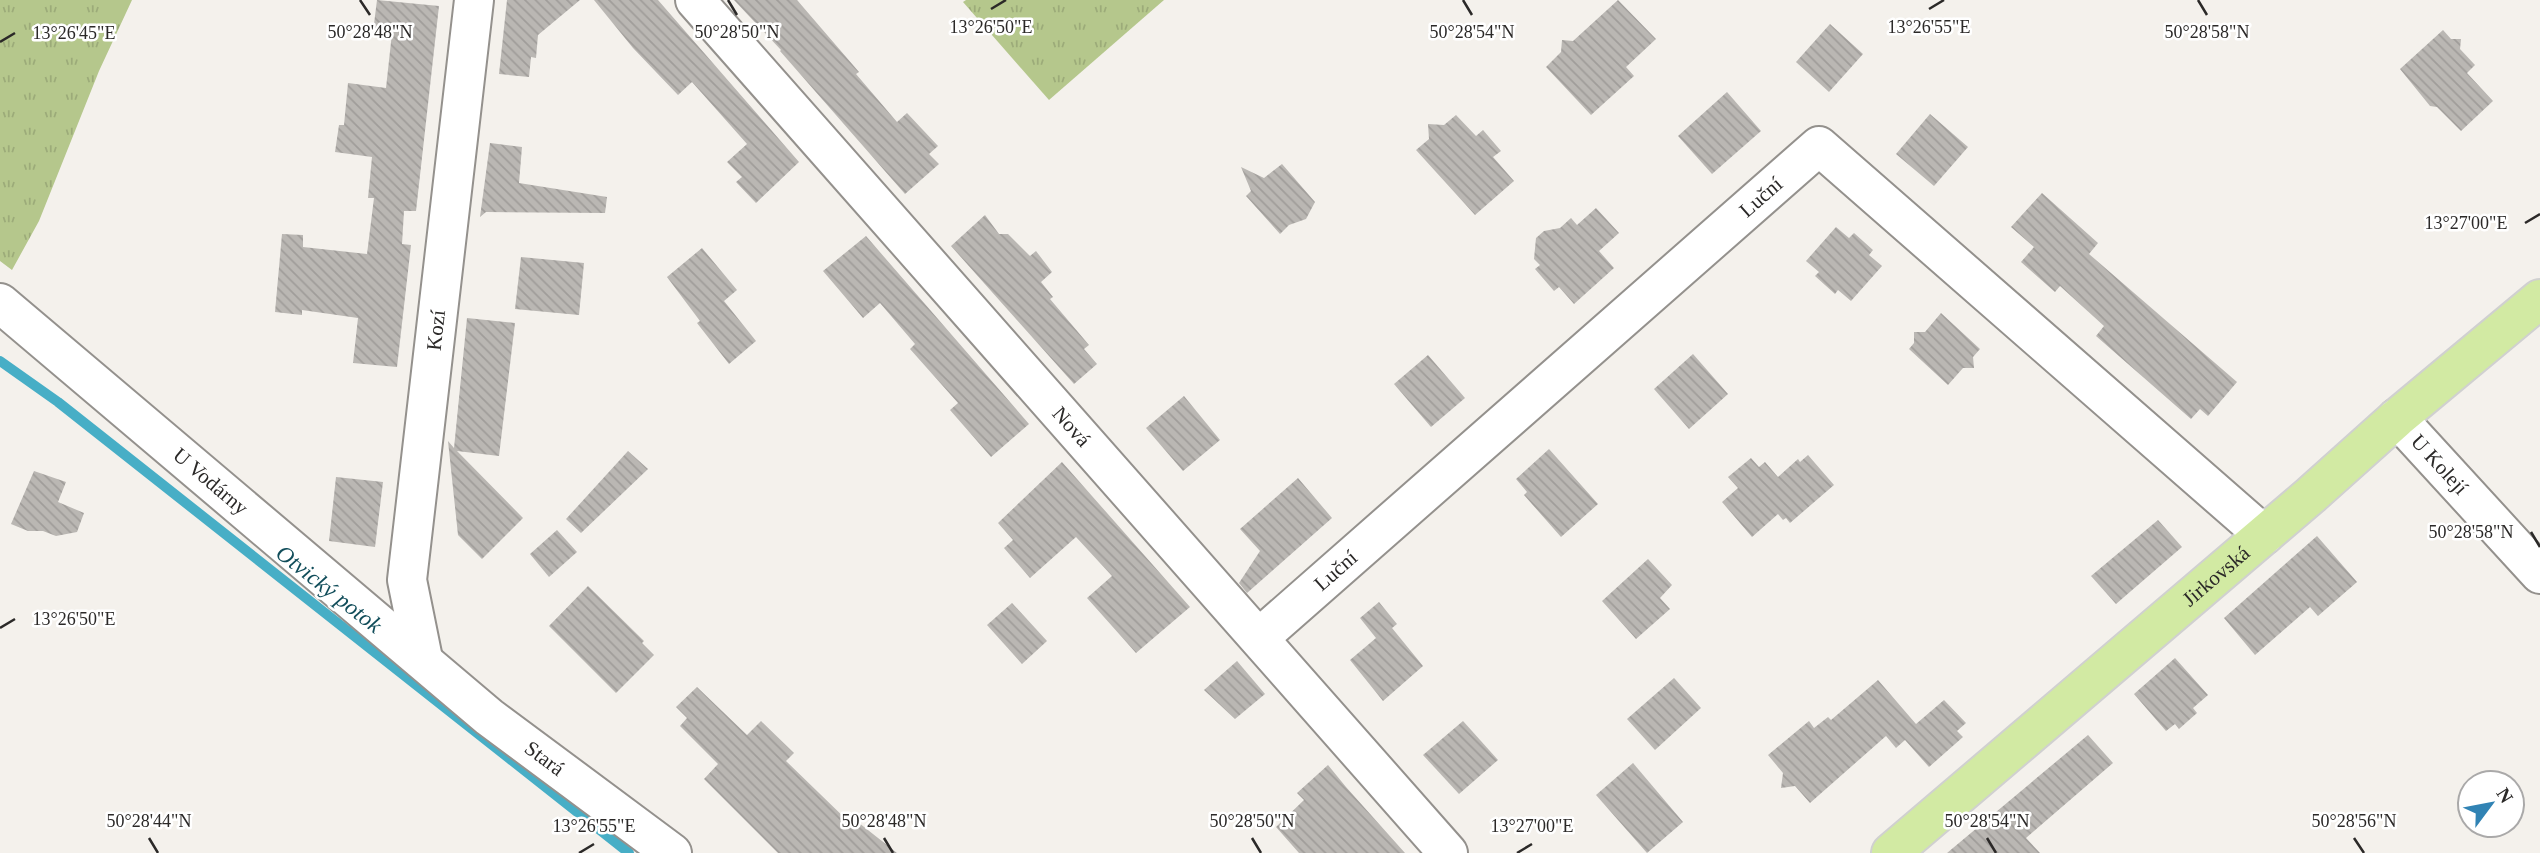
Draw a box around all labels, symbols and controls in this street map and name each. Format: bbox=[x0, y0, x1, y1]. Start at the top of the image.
text: 13°26'50"E bbox=[950, 17, 1032, 37]
text: 13°26'55"E bbox=[1888, 17, 1970, 37]
text: 50°28'48"N bbox=[328, 22, 412, 42]
text: 50°28'50"N bbox=[695, 22, 779, 42]
text: 50°28'54"N bbox=[1430, 22, 1514, 42]
text: 50°28'58"N bbox=[2165, 22, 2249, 42]
text: 13°26'45"E bbox=[33, 23, 115, 43]
street label: Luční bbox=[1735, 172, 1787, 222]
text: 13°27'00"E bbox=[2425, 213, 2507, 233]
street label: Kozí bbox=[422, 308, 450, 352]
street label: Nová bbox=[1048, 402, 1096, 452]
street label: U Kolejí bbox=[2406, 429, 2473, 500]
street label: U Vodárny bbox=[168, 443, 253, 520]
text: 50°28'58"N bbox=[2429, 522, 2513, 542]
water label: Otvický potok bbox=[271, 540, 387, 638]
street label: Jirkovská bbox=[2178, 540, 2255, 611]
street label: Luční bbox=[1309, 545, 1362, 596]
text: 13°26'50"E bbox=[33, 609, 115, 629]
street label: Stará bbox=[520, 736, 570, 781]
north arrow bbox=[2456, 769, 2526, 839]
text: N bbox=[2492, 784, 2518, 807]
text: 50°28'44"N bbox=[107, 811, 191, 831]
text: 50°28'48"N bbox=[842, 811, 926, 831]
text: 50°28'50"N bbox=[1210, 811, 1294, 831]
text: 50°28'54"N bbox=[1945, 811, 2029, 831]
text: 50°28'56"N bbox=[2312, 811, 2396, 831]
text: 13°26'55"E bbox=[553, 816, 635, 836]
text: 13°27'00"E bbox=[1491, 816, 1573, 836]

